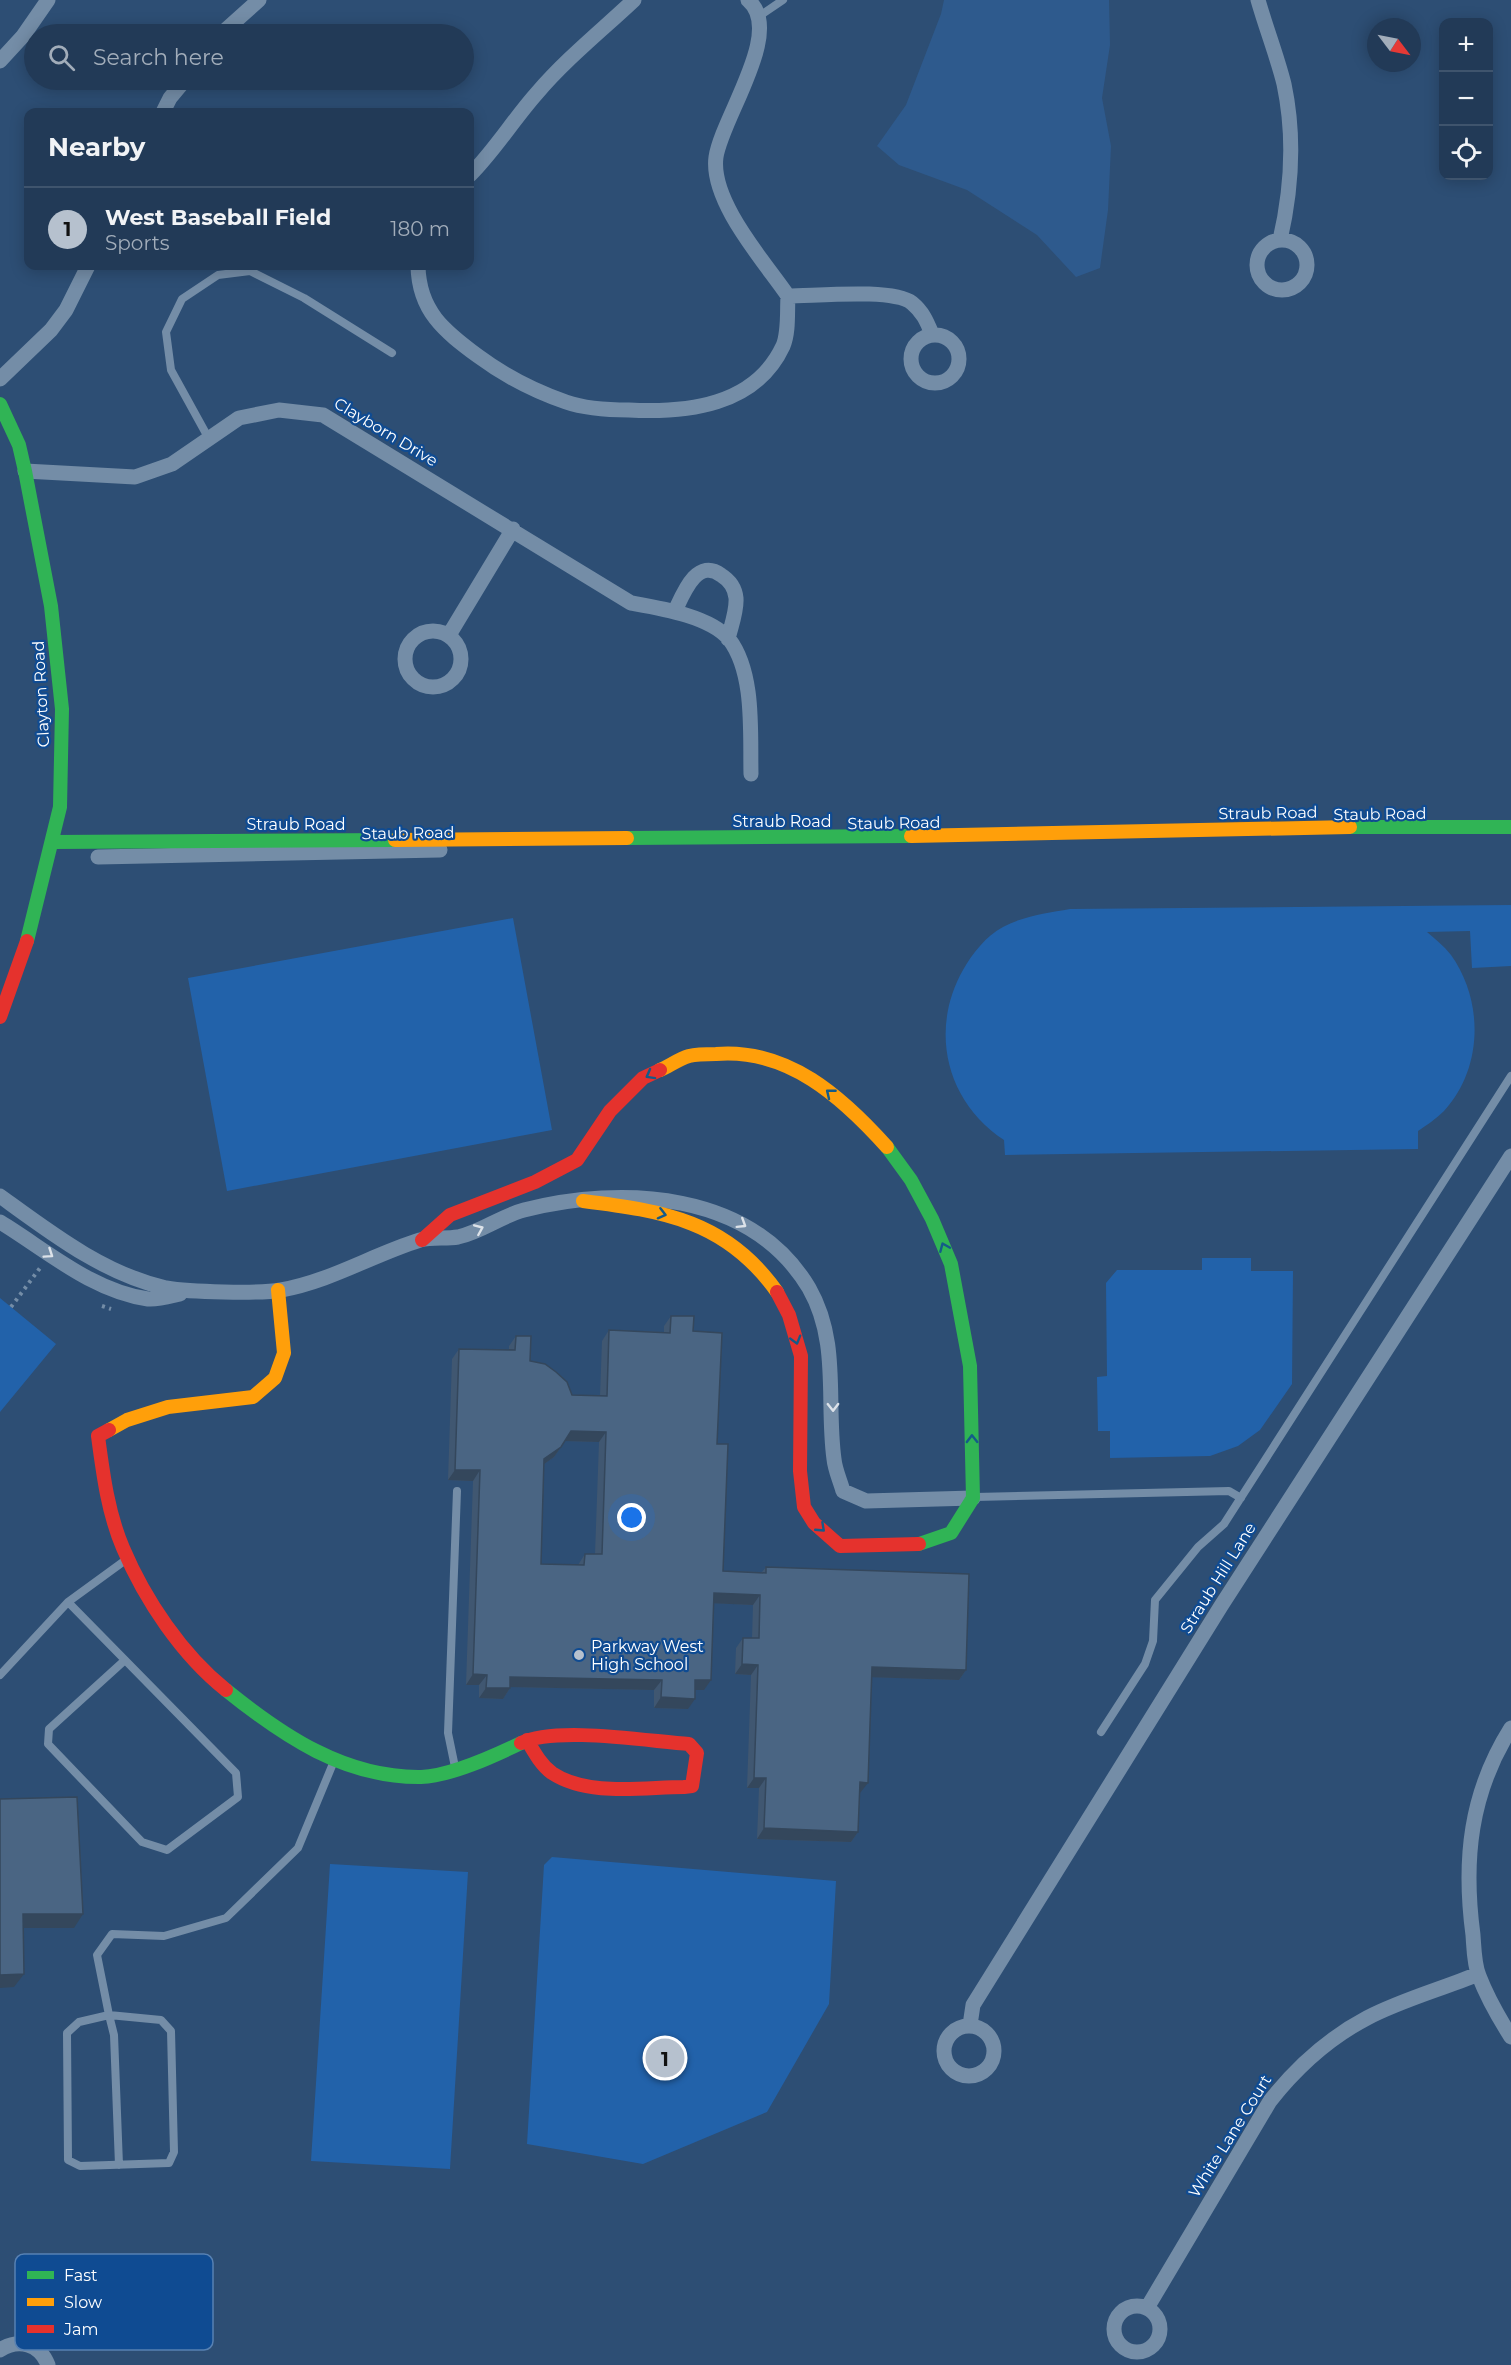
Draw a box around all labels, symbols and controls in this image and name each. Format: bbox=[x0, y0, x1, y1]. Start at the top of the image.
north arrow bbox=[1367, 18, 1421, 72]
map controls bbox=[1439, 18, 1493, 180]
button: + bbox=[1439, 18, 1493, 72]
search box bbox=[24, 24, 474, 90]
icon: search bbox=[45, 41, 78, 74]
text: Search here bbox=[93, 44, 224, 71]
button: − bbox=[1439, 72, 1493, 126]
button: locate bbox=[1439, 126, 1493, 180]
text: Nearby bbox=[48, 131, 145, 163]
text: West Baseball Field bbox=[105, 204, 331, 231]
text: 1 bbox=[64, 217, 71, 241]
text: 180 m bbox=[390, 217, 450, 241]
text: Sports bbox=[105, 231, 170, 255]
street label: Clayborn Drive bbox=[331, 394, 441, 470]
street label: Clayton Road bbox=[29, 640, 53, 748]
street label: Straub Road bbox=[1218, 803, 1318, 823]
street label: Staub Road bbox=[1333, 804, 1427, 824]
street label: Straub Road bbox=[732, 812, 832, 831]
street label: Staub Road bbox=[847, 813, 941, 833]
street label: Straub Road bbox=[246, 815, 346, 834]
street label: Staub Road bbox=[361, 823, 455, 843]
one-way arrow bbox=[646, 1068, 656, 1079]
one-way arrow bbox=[826, 1089, 837, 1100]
one-way arrow bbox=[657, 1206, 667, 1219]
one-way arrow bbox=[736, 1217, 746, 1229]
one-way arrow bbox=[472, 1224, 483, 1236]
one-way arrow bbox=[939, 1243, 951, 1254]
one-way arrow bbox=[42, 1247, 53, 1258]
one-way arrow bbox=[789, 1335, 802, 1345]
one-way arrow bbox=[827, 1403, 839, 1412]
one-way arrow bbox=[966, 1435, 978, 1444]
your location bbox=[617, 1503, 646, 1532]
street label: Straub Hill Lane bbox=[1176, 1519, 1260, 1637]
one-way arrow bbox=[814, 1521, 824, 1532]
place label: Parkway West High School bbox=[591, 1637, 704, 1674]
marker: Parkway West High School bbox=[572, 1648, 586, 1662]
pin: 1 bbox=[646, 2036, 684, 2080]
street label: White Lane Court bbox=[1185, 2071, 1276, 2201]
legend bbox=[15, 2254, 213, 2350]
text: Fast bbox=[64, 2266, 98, 2285]
text: Slow bbox=[64, 2293, 102, 2312]
text: Jam bbox=[63, 2320, 98, 2339]

